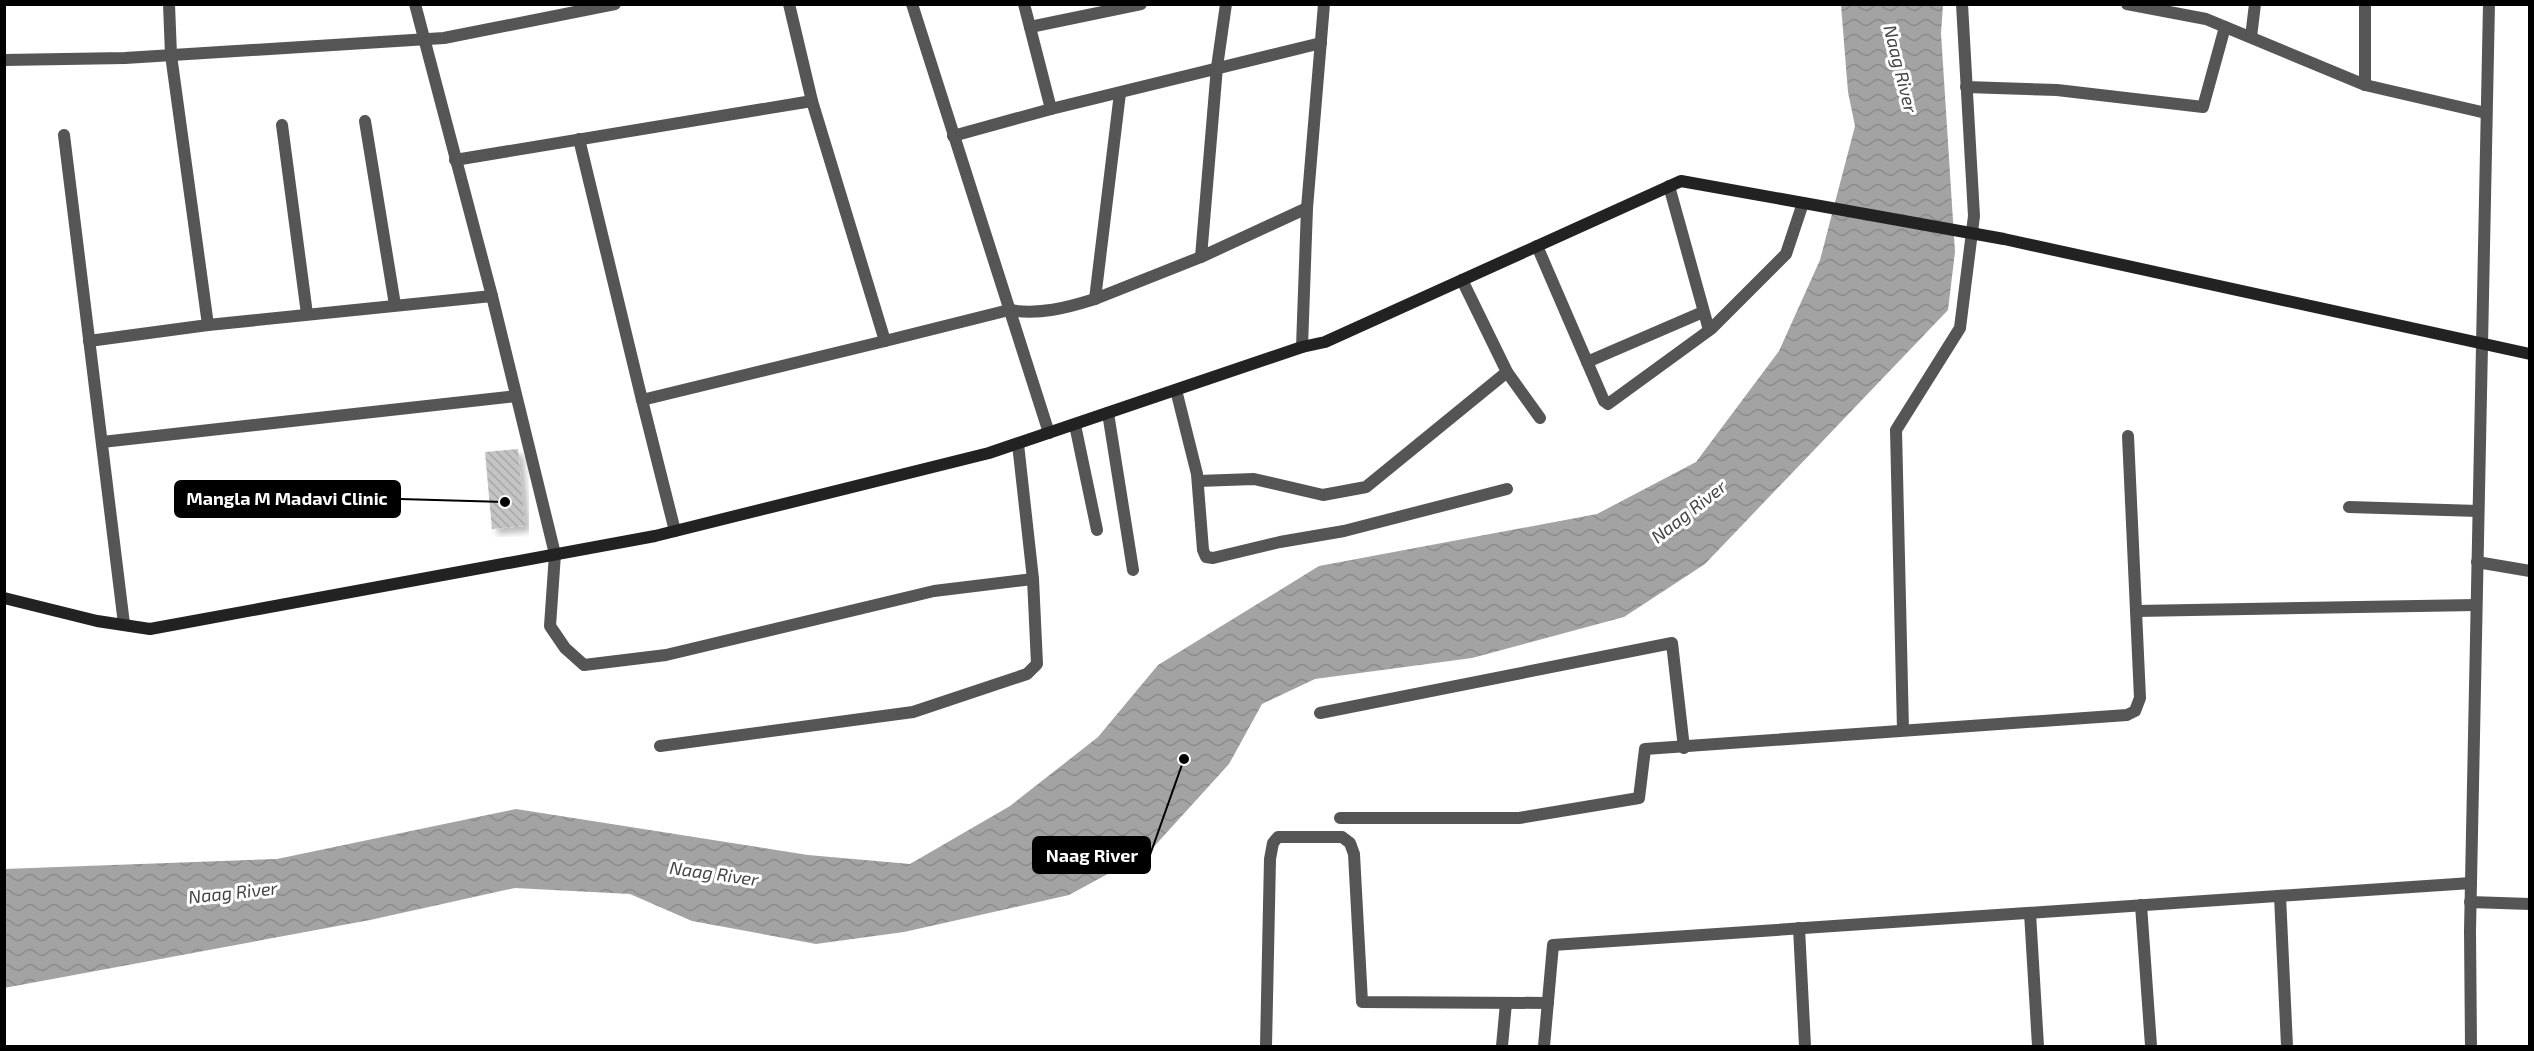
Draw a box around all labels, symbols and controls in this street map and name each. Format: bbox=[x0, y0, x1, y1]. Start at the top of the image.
water label: Naag River bbox=[1879, 23, 1923, 116]
water label: Naag River bbox=[1646, 474, 1731, 547]
callout: Mangla M Madavi Clinic bbox=[175, 481, 400, 517]
text: Mangla M Madavi Clinic bbox=[186, 487, 388, 509]
callout: Naag River bbox=[1033, 837, 1150, 873]
text: Naag River bbox=[1046, 844, 1138, 866]
water label: Naag River bbox=[668, 856, 761, 890]
water label: Naag River bbox=[187, 876, 279, 908]

